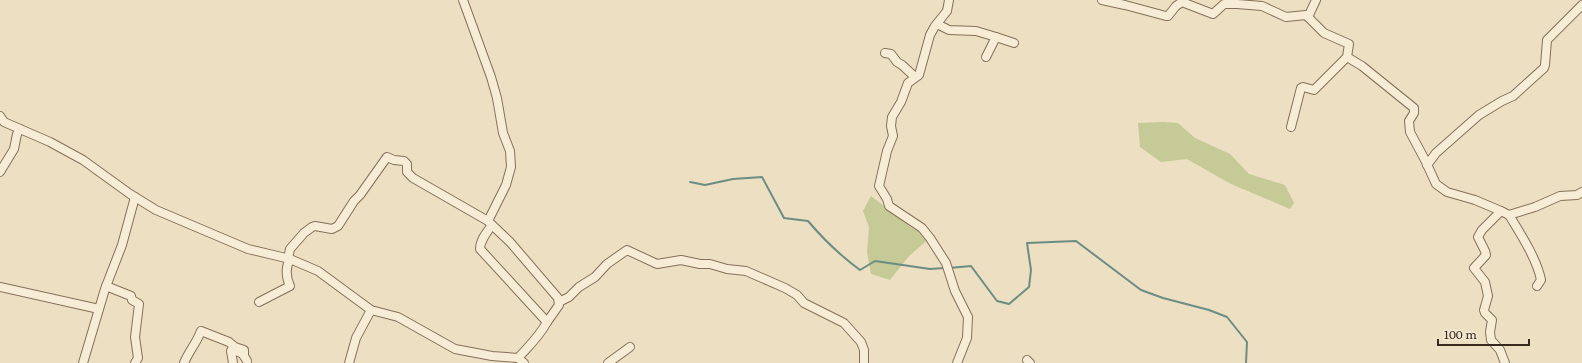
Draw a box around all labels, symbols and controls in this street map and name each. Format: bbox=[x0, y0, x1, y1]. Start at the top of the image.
scale bar bbox=[1438, 321, 1529, 347]
text: 100 m bbox=[1444, 325, 1477, 343]

